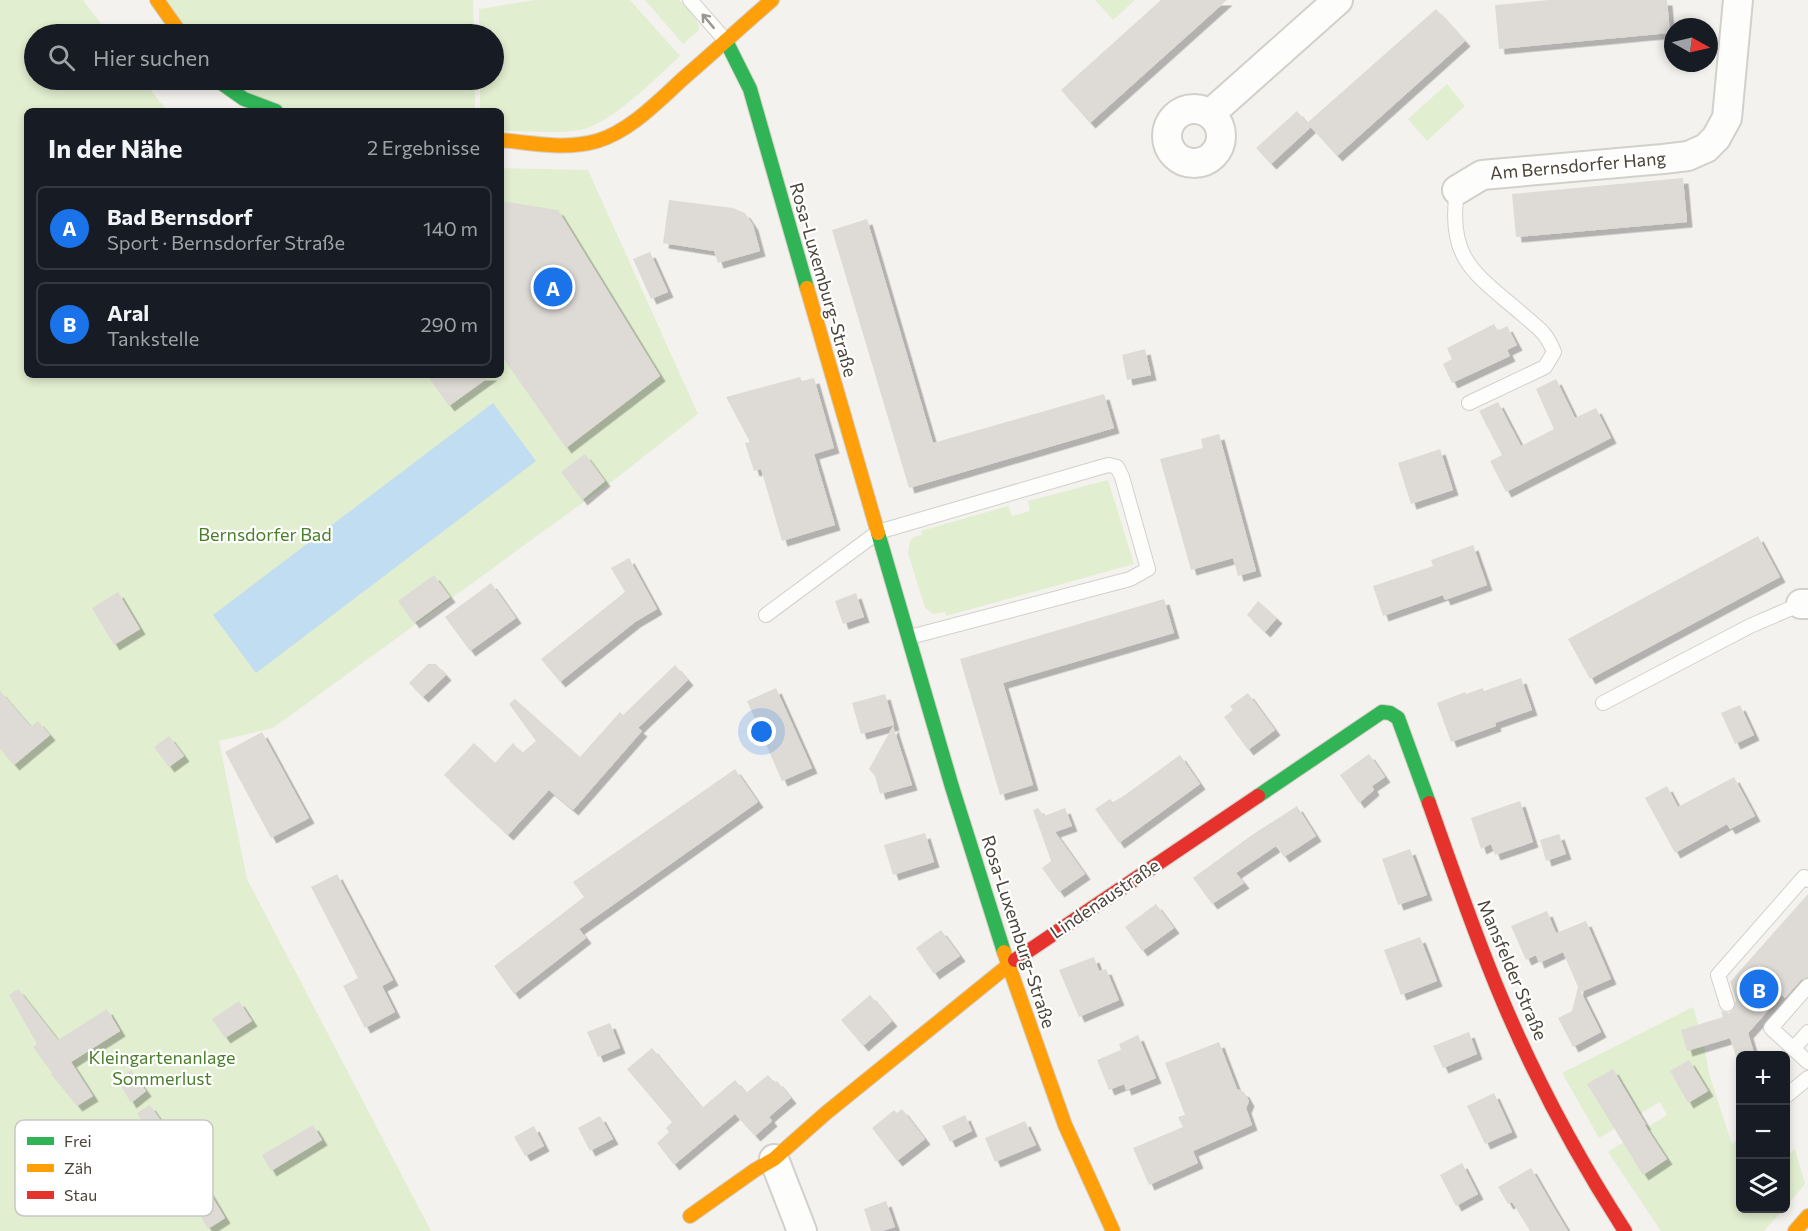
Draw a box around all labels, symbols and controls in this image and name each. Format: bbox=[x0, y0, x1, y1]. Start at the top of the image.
one-way arrow bbox=[701, 14, 715, 29]
north arrow bbox=[1664, 18, 1718, 72]
search box bbox=[24, 24, 504, 90]
icon: search bbox=[45, 41, 78, 74]
text: Hier suchen bbox=[93, 44, 210, 71]
text: In der Nähe bbox=[48, 132, 183, 163]
text: 2 Ergebnisse bbox=[367, 135, 480, 159]
street label: Am Bernsdorfer Hang bbox=[1489, 146, 1667, 184]
street label: Rosa-Luxemburg-Straße bbox=[786, 180, 862, 380]
text: Bad Bernsdorf bbox=[107, 203, 253, 230]
text: A bbox=[62, 216, 77, 240]
text: 140 m bbox=[423, 216, 478, 240]
text: Sport · Bernsdorfer Straße bbox=[107, 230, 345, 254]
pin: A bbox=[534, 264, 572, 310]
text: Aral bbox=[107, 299, 149, 326]
text: B bbox=[63, 312, 76, 336]
text: 290 m bbox=[420, 312, 478, 336]
text: Tankstelle bbox=[107, 326, 199, 350]
park label: Bernsdorfer Bad bbox=[198, 523, 332, 545]
your location bbox=[747, 717, 776, 746]
street label: Rosa-Luxemburg-Straße bbox=[977, 833, 1061, 1031]
street label: Lindenaustraße bbox=[1046, 853, 1163, 943]
street label: Mansfelder Straße bbox=[1473, 896, 1553, 1043]
pin: B bbox=[1740, 966, 1778, 1012]
park label: Kleingartenanlage Sommerlust bbox=[88, 1046, 236, 1089]
map controls bbox=[1736, 1051, 1790, 1213]
button: + bbox=[1736, 1051, 1790, 1105]
button: − bbox=[1736, 1105, 1790, 1159]
legend bbox=[15, 1120, 213, 1216]
text: Frei bbox=[64, 1131, 92, 1150]
text: Zäh bbox=[64, 1158, 92, 1177]
button: layers bbox=[1736, 1159, 1790, 1213]
text: Stau bbox=[64, 1185, 97, 1204]

